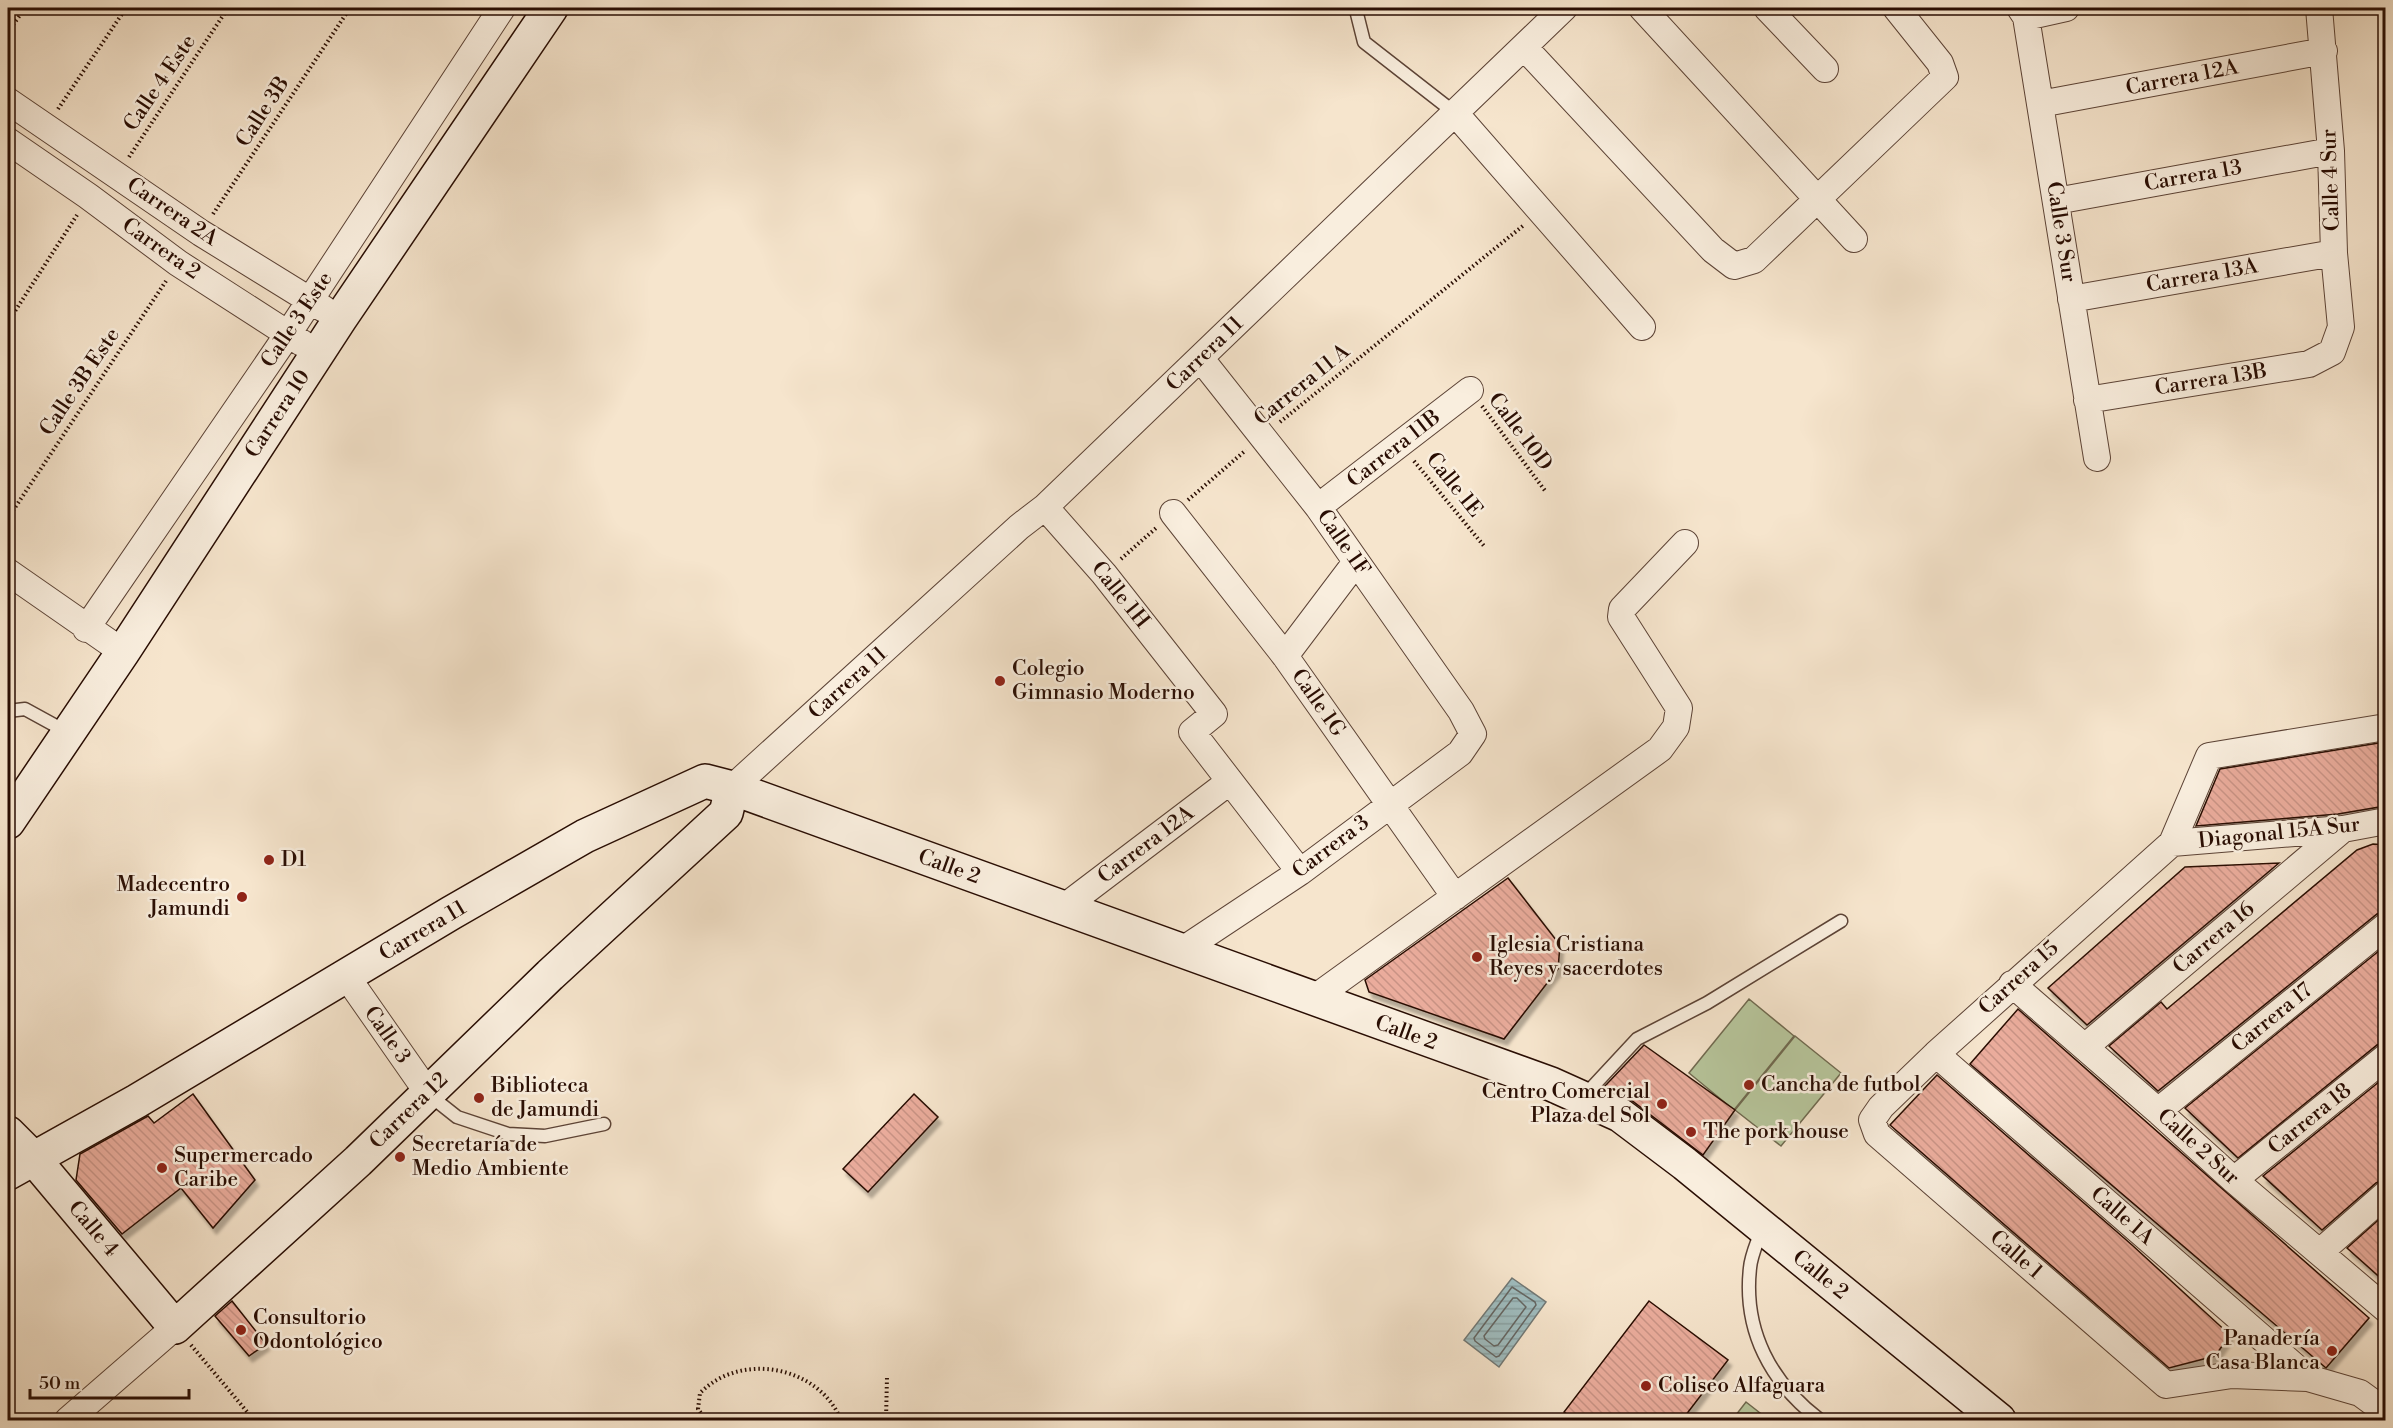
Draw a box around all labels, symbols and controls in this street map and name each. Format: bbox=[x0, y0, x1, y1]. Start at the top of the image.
street label: Calle 4 Este bbox=[118, 30, 202, 136]
street label: Carrera 12A bbox=[2124, 54, 2241, 102]
street label: Calle 3B bbox=[231, 72, 295, 152]
street label: Calle 4 Sur bbox=[2316, 128, 2346, 232]
street label: Carrera 13 bbox=[2142, 155, 2244, 197]
street label: Carrera 2A bbox=[122, 172, 222, 252]
street label: Calle 3 Sur bbox=[2040, 180, 2082, 284]
street label: Carrera 2 bbox=[117, 213, 205, 285]
street label: Carrera 13A bbox=[2144, 253, 2261, 299]
street label: Calle 3 Este bbox=[255, 267, 339, 373]
street label: Carrera 11 bbox=[1161, 311, 1249, 397]
street label: Calle 3B Este bbox=[34, 323, 126, 441]
street label: Carrera 11 A bbox=[1249, 338, 1356, 431]
street label: Carrera 13B bbox=[2153, 358, 2269, 402]
street label: Carrera 10 bbox=[240, 365, 316, 463]
street label: Calle 10D bbox=[1482, 388, 1558, 476]
street label: Carrera 11B bbox=[1342, 404, 1446, 494]
street label: Calle 1E bbox=[1420, 447, 1488, 523]
street label: Calle 1F bbox=[1311, 505, 1375, 581]
street label: Calle 1H bbox=[1085, 556, 1155, 634]
street label: Carrera 11 bbox=[803, 641, 893, 725]
place label: Colegio Gimnasio Moderno bbox=[1012, 656, 1195, 706]
street label: Calle 1G bbox=[1285, 664, 1351, 742]
marker: Colegio Gimnasio Moderno bbox=[993, 674, 1007, 688]
street label: Carrera 12A bbox=[1093, 800, 1200, 890]
street label: Carrera 3 bbox=[1287, 810, 1375, 884]
street label: Diagonal 15A Sur bbox=[2197, 812, 2361, 854]
street label: Calle 2 bbox=[914, 844, 984, 890]
place label: D1 bbox=[281, 847, 306, 873]
marker: D1 bbox=[262, 853, 276, 867]
place label: Madecentro Jamundi bbox=[116, 872, 230, 922]
marker: Madecentro Jamundi bbox=[235, 890, 249, 904]
street label: Carrera 11 bbox=[375, 895, 471, 967]
street label: Carrera 16 bbox=[2168, 896, 2260, 980]
place label: Iglesia Cristiana Reyes y sacerdotes bbox=[1489, 932, 1663, 982]
street label: Carrera 15 bbox=[1974, 935, 2064, 1021]
marker: Iglesia Cristiana Reyes y sacerdotes bbox=[1470, 950, 1484, 964]
street label: Carrera 17 bbox=[2226, 977, 2318, 1058]
street label: Calle 3 bbox=[358, 1001, 416, 1069]
street label: Calle 2 bbox=[1371, 1010, 1441, 1056]
street label: Carrera 12 bbox=[364, 1067, 454, 1155]
place label: Cancha de futbol bbox=[1761, 1072, 1921, 1098]
place label: Biblioteca de Jamundi bbox=[490, 1073, 599, 1123]
marker: Cancha de futbol bbox=[1742, 1078, 1756, 1092]
street label: Carrera 18 bbox=[2263, 1078, 2357, 1160]
place label: Centro Comercial Plaza del Sol bbox=[1482, 1079, 1650, 1129]
marker: Biblioteca de Jamundi bbox=[472, 1091, 486, 1105]
marker: Centro Comercial Plaza del Sol bbox=[1655, 1097, 1669, 1111]
street label: Calle 2 Sur bbox=[2151, 1103, 2245, 1191]
place label: The pork house bbox=[1703, 1119, 1849, 1145]
marker: The pork house bbox=[1684, 1125, 1698, 1139]
place label: Secretaría de Medio Ambiente bbox=[412, 1132, 569, 1182]
place label: Supermercado Caribe bbox=[174, 1143, 313, 1193]
marker: Secretaría de Medio Ambiente bbox=[393, 1150, 407, 1164]
marker: Supermercado Caribe bbox=[155, 1161, 169, 1175]
street label: Calle 1A bbox=[2085, 1181, 2160, 1251]
street label: Calle 4 bbox=[62, 1196, 124, 1262]
street label: Calle 1 bbox=[1984, 1225, 2048, 1285]
street label: Calle 2 bbox=[1787, 1245, 1853, 1305]
place label: Consultorio Odontológico bbox=[253, 1305, 383, 1355]
marker: Consultorio Odontológico bbox=[234, 1323, 248, 1337]
place label: Panadería Casa Blanca bbox=[2205, 1326, 2320, 1376]
marker: Panadería Casa Blanca bbox=[2325, 1344, 2339, 1358]
scale bar bbox=[30, 1362, 189, 1400]
text: 50 m bbox=[39, 1372, 81, 1395]
place label: Coliseo Alfaguara bbox=[1658, 1373, 1826, 1399]
marker: Coliseo Alfaguara bbox=[1639, 1379, 1653, 1393]

